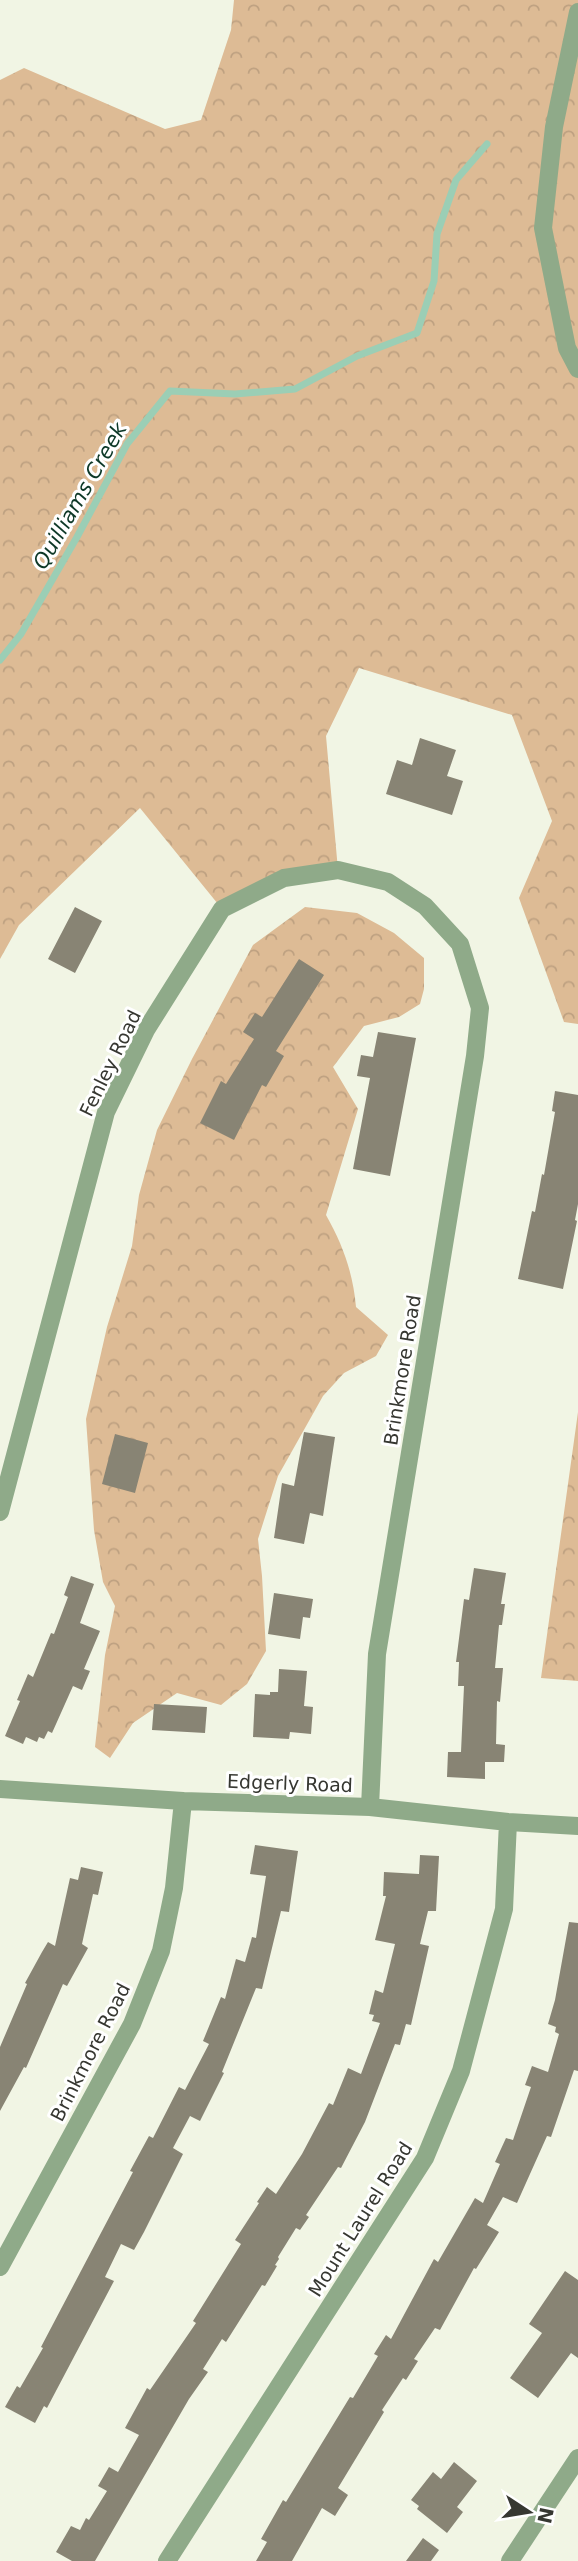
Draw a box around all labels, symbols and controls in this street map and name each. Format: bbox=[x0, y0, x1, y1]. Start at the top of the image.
water label: Quilliams Creek bbox=[28, 418, 132, 574]
street label: Fenley Road bbox=[75, 1006, 145, 1120]
street label: Brinkmore Road bbox=[379, 1293, 425, 1447]
street label: Edgerly Road bbox=[227, 1770, 353, 1796]
street label: Brinkmore Road bbox=[46, 1979, 134, 2125]
street label: Mount Laurel Road bbox=[304, 2138, 416, 2300]
north arrow bbox=[494, 2477, 564, 2547]
text: N bbox=[533, 2505, 558, 2526]

